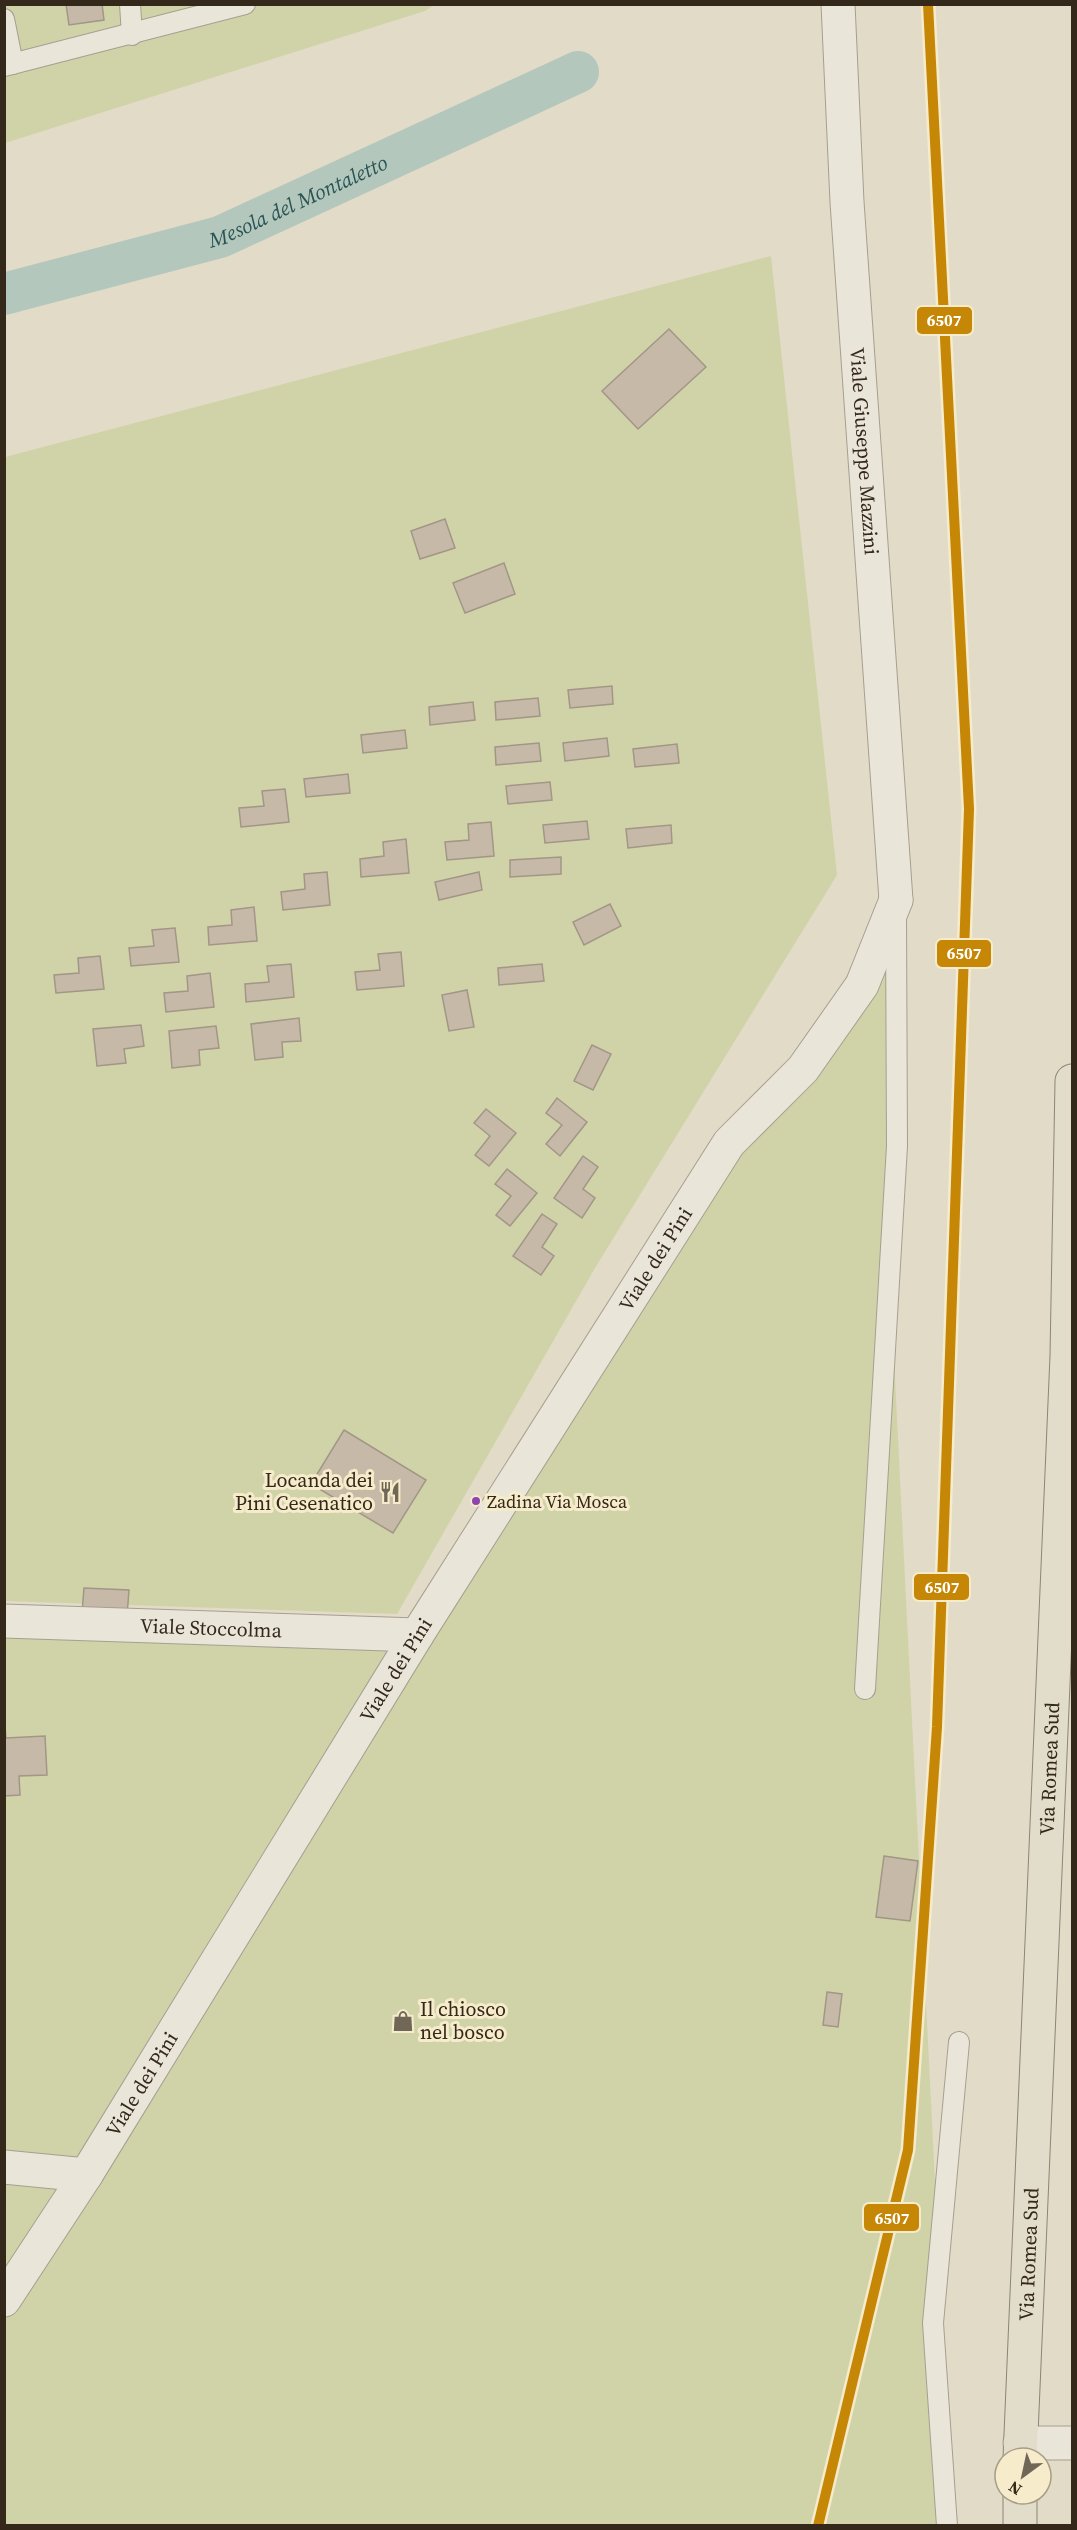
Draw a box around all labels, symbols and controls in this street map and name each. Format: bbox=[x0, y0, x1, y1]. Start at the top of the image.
water label: Mesola del Montaletto bbox=[204, 147, 392, 254]
line badge: 6507 bbox=[916, 306, 973, 335]
text: 6507 bbox=[927, 309, 962, 331]
street label: Viale Giuseppe Mazzini bbox=[843, 346, 886, 556]
line badge: 6507 bbox=[936, 939, 992, 968]
text: 6507 bbox=[947, 942, 982, 964]
street label: Viale dei Pini bbox=[612, 1202, 699, 1316]
place label: Locanda dei Pini Cesenatico bbox=[235, 1466, 373, 1517]
restaurant icon: Locanda dei Pini Cesenatico bbox=[378, 1480, 402, 1504]
place label: Zadina Via Mosca bbox=[487, 1489, 628, 1514]
marker: Zadina Via Mosca bbox=[470, 1495, 482, 1507]
line badge: 6507 bbox=[913, 1573, 970, 1601]
text: 6507 bbox=[925, 1576, 960, 1598]
street label: Viale Stoccolma bbox=[139, 1612, 283, 1644]
street label: Viale dei Pini bbox=[353, 1612, 439, 1728]
street label: Via Romea Sud bbox=[1033, 1701, 1066, 1836]
place label: Il chiosco nel bosco bbox=[420, 1995, 506, 2046]
shop icon: Il chiosco nel bosco bbox=[391, 2009, 415, 2033]
street label: Viale dei Pini bbox=[99, 2026, 184, 2142]
street label: Via Romea Sud bbox=[1012, 2186, 1046, 2321]
line badge: 6507 bbox=[863, 2203, 920, 2232]
text: 6507 bbox=[875, 2207, 910, 2229]
north arrow bbox=[993, 2446, 1053, 2506]
text: N bbox=[1004, 2476, 1026, 2501]

